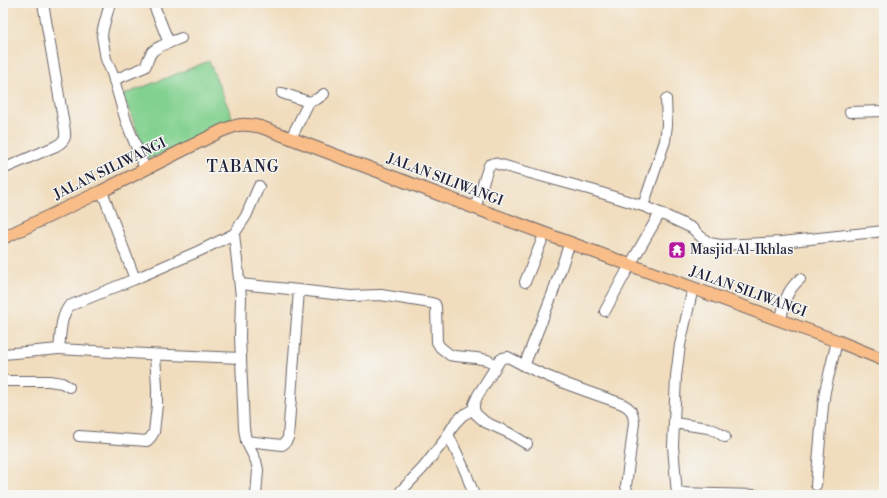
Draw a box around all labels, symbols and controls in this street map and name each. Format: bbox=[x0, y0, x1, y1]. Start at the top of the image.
street label: JALAN SILIWANGI bbox=[50, 134, 170, 204]
street label: JALAN SILIWANGI bbox=[383, 149, 506, 211]
district label: TABANG bbox=[206, 157, 280, 177]
temple icon: Masjid Al-Ikhlas bbox=[667, 240, 687, 260]
place label: Masjid Al-Ikhlas bbox=[690, 241, 793, 259]
street label: JALAN SILIWANGI bbox=[686, 262, 809, 322]

